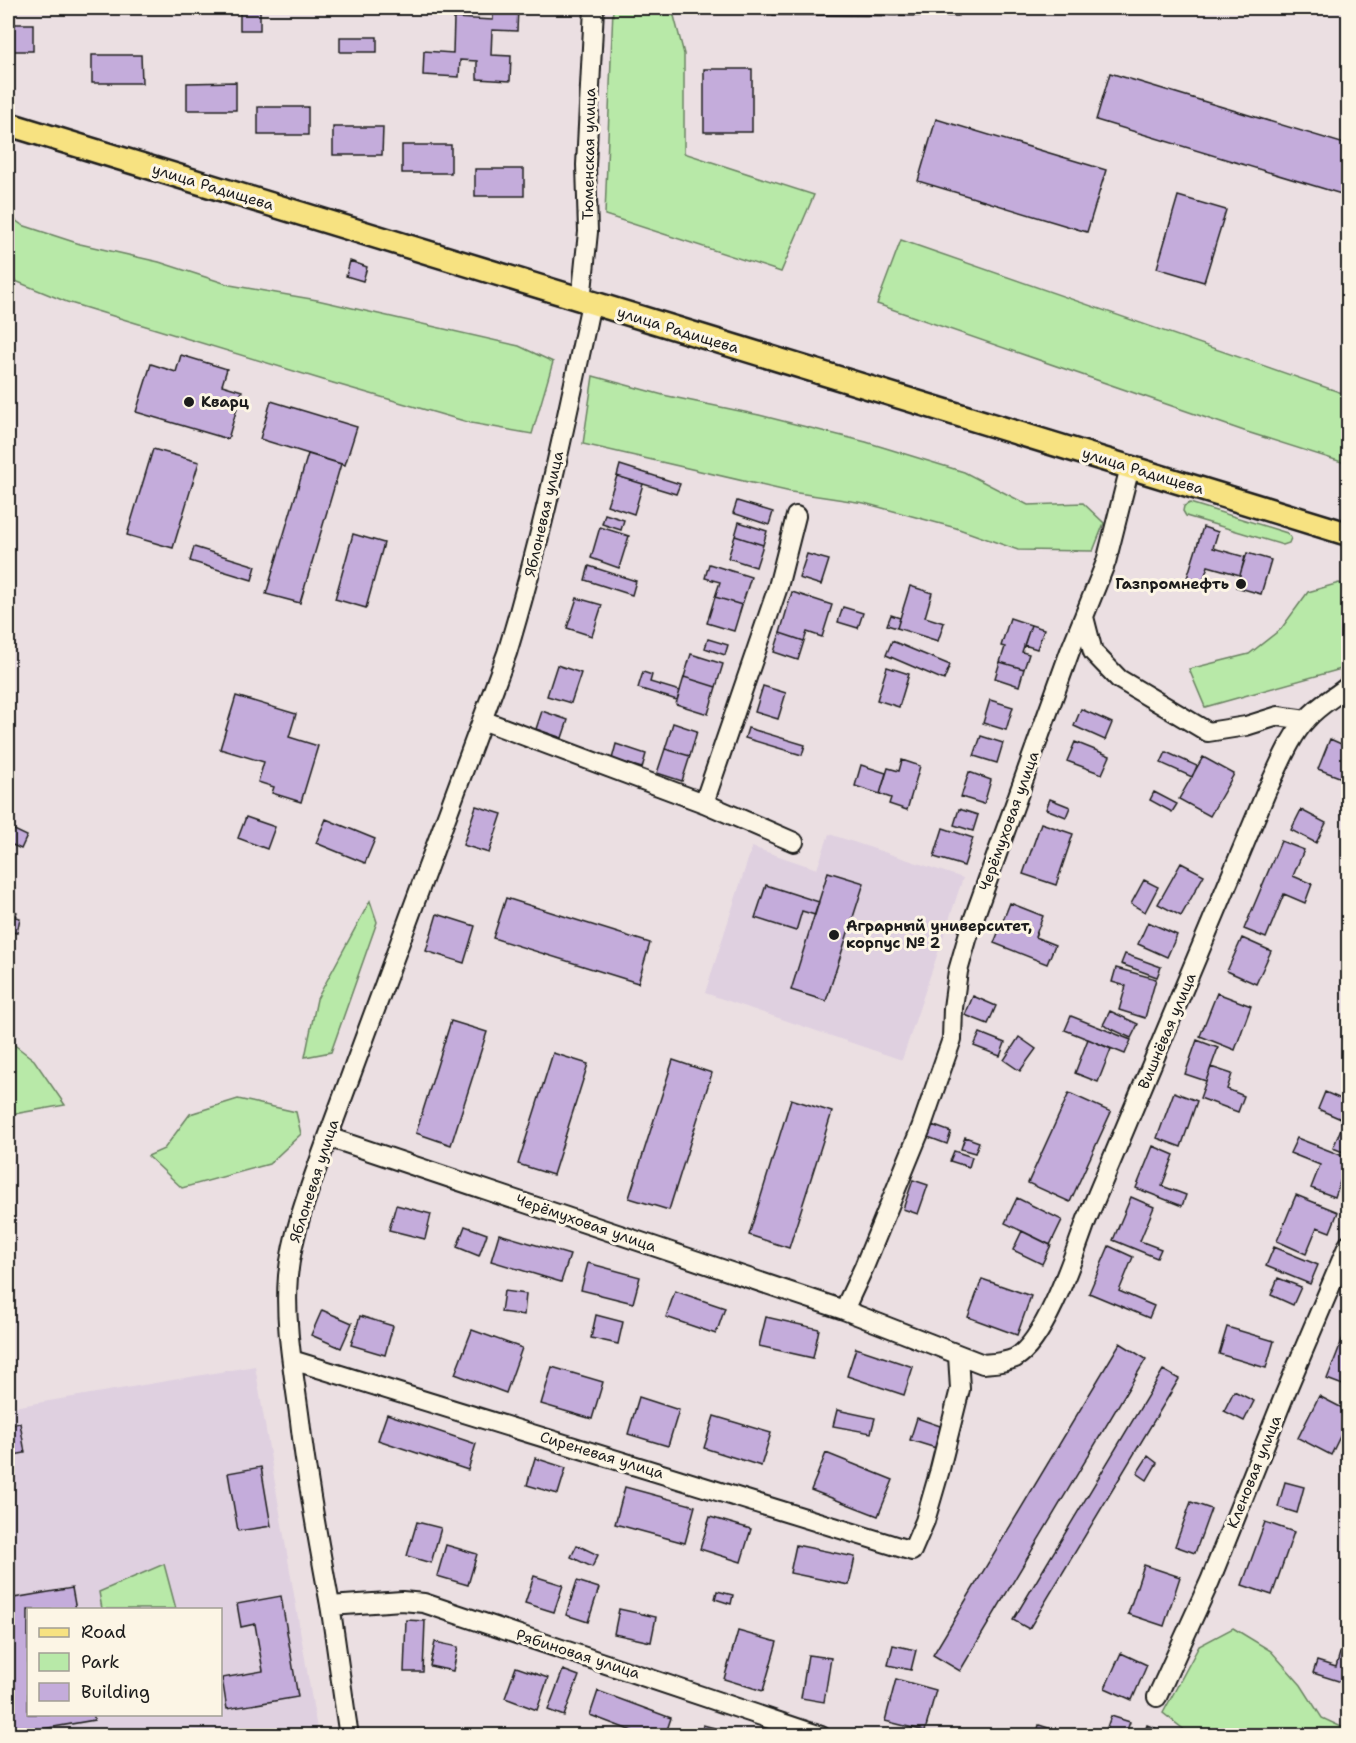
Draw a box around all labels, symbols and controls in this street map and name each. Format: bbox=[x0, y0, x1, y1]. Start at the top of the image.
street label: Тюменская улица bbox=[578, 87, 600, 220]
street label: улица Радищева bbox=[150, 159, 277, 215]
street label: улица Радищева bbox=[615, 302, 742, 358]
place label: Кварц bbox=[201, 392, 250, 412]
marker: Кварц bbox=[182, 395, 196, 409]
street label: улица Радищева bbox=[1080, 443, 1207, 499]
street label: Яблоневая улица bbox=[520, 448, 568, 579]
place label: Газпромнефть bbox=[1115, 574, 1229, 594]
marker: Газпромнефть bbox=[1234, 577, 1248, 591]
street label: Черёмуховая улица bbox=[974, 748, 1044, 894]
place label: Аграрный университет, корпус № 2 bbox=[846, 916, 1032, 953]
marker: Аграрный университет, корпус № 2 bbox=[827, 928, 841, 942]
street label: Вишнёвая улица bbox=[1133, 969, 1201, 1092]
street label: Яблоневая улица bbox=[285, 1116, 344, 1245]
street label: Черёмуховая улица bbox=[513, 1190, 659, 1257]
street label: Кленовая улица bbox=[1222, 1412, 1286, 1531]
street label: Сиреневая улица bbox=[538, 1427, 667, 1484]
legend bbox=[27, 1608, 222, 1716]
text: Road bbox=[81, 1620, 126, 1644]
street label: Рябиновая улица bbox=[513, 1625, 643, 1684]
text: Park bbox=[81, 1650, 120, 1674]
text: Building bbox=[81, 1680, 150, 1704]

